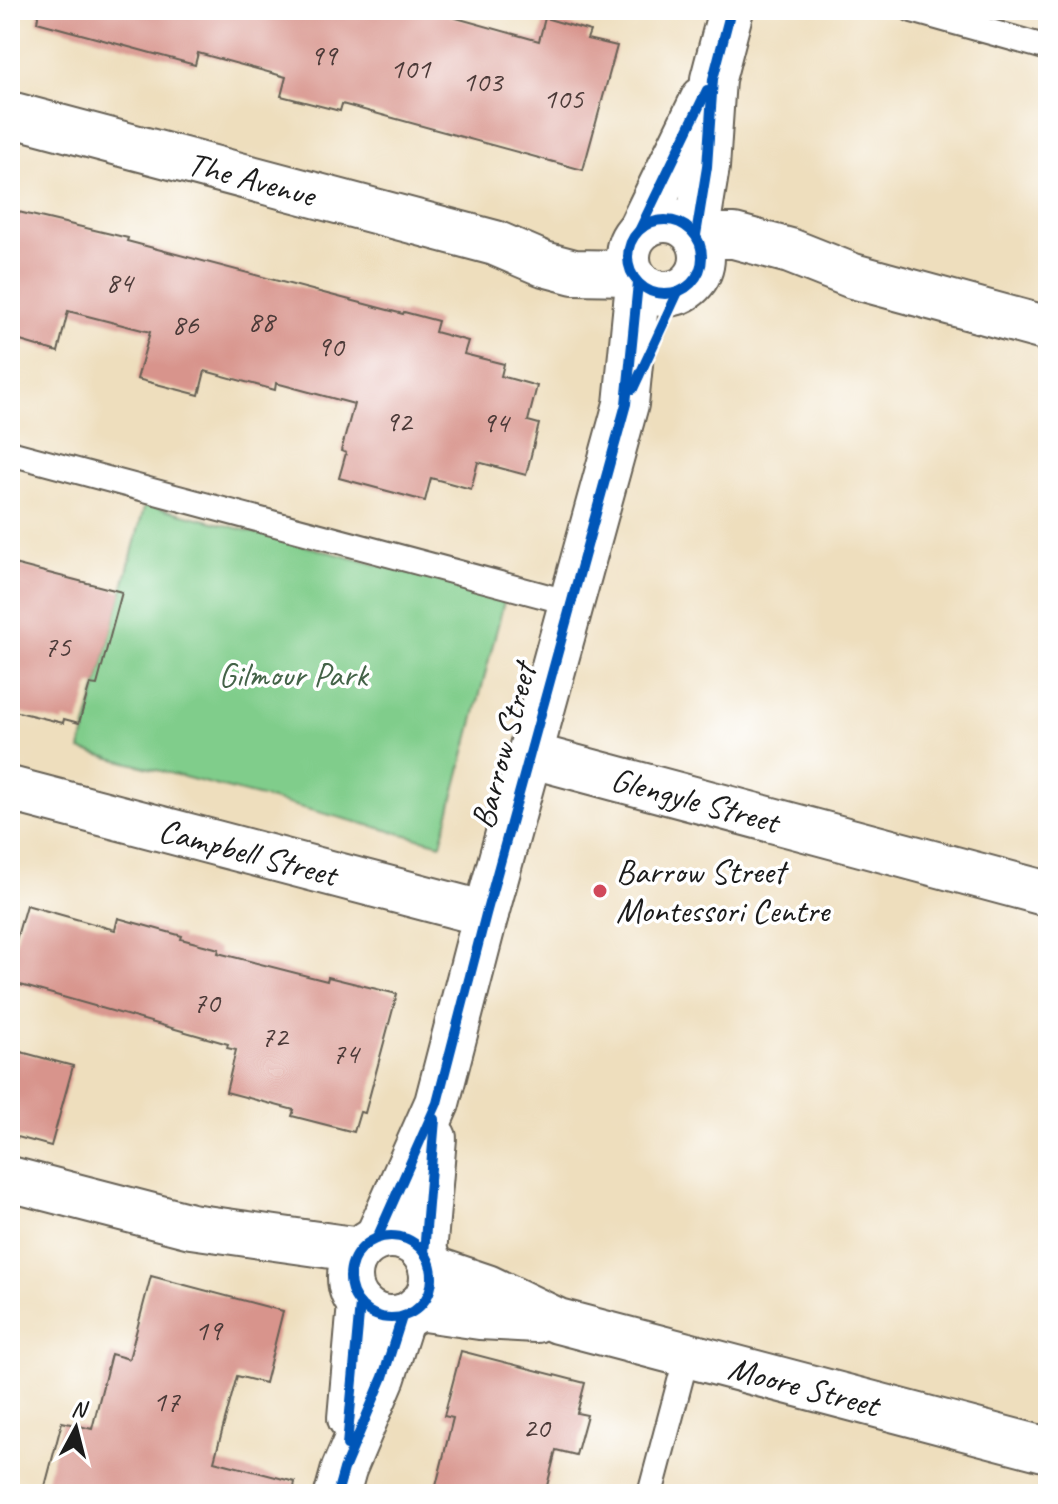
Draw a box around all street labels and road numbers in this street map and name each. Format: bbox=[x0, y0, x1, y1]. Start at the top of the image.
street label: The Avenue bbox=[183, 141, 323, 216]
street label: Barrow Street bbox=[460, 654, 547, 833]
street label: Glengyle Street bbox=[607, 757, 787, 843]
street label: Campbell Street bbox=[155, 808, 345, 896]
street label: Moore Street bbox=[724, 1345, 887, 1427]

